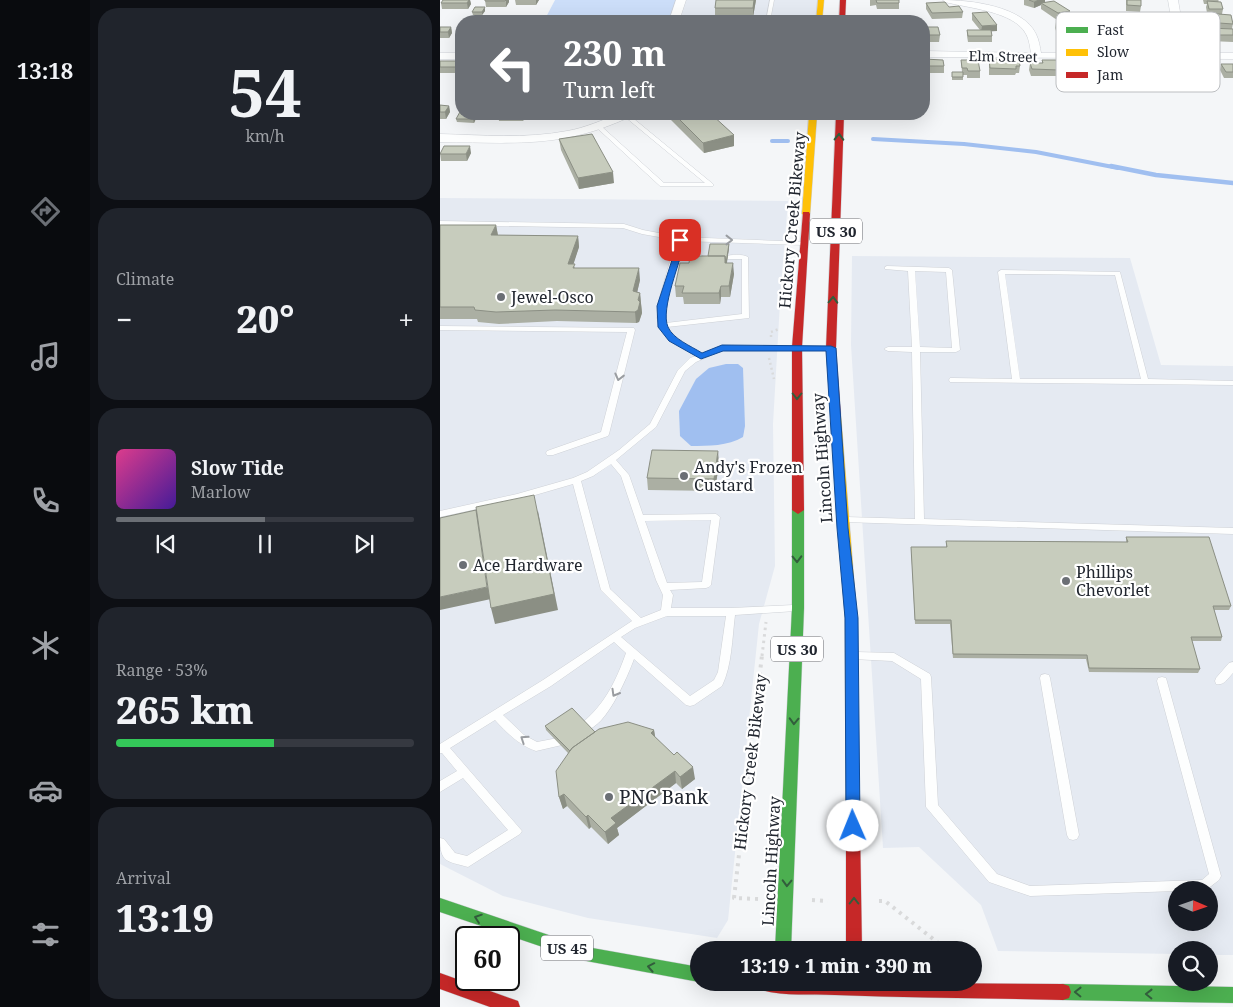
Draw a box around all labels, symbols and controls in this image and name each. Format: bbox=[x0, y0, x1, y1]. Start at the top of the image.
legend bbox=[1056, 12, 1220, 92]
text: Fast bbox=[1097, 20, 1124, 39]
text: 230 m bbox=[563, 29, 666, 76]
icon: left bbox=[480, 35, 545, 100]
text: Slow bbox=[1097, 42, 1130, 61]
street label: Elm Street bbox=[968, 46, 1038, 66]
text: 54 bbox=[228, 48, 302, 136]
text: 13:18 bbox=[17, 55, 73, 85]
text: Jam bbox=[1096, 65, 1123, 84]
text: Turn left bbox=[563, 74, 655, 104]
text: km/h bbox=[245, 125, 285, 147]
street label: Hickory Creek Bikeway bbox=[773, 130, 811, 309]
one-way arrow bbox=[834, 133, 845, 141]
icon: directions bbox=[28, 194, 63, 229]
road number: US 30 bbox=[810, 218, 862, 244]
pin bbox=[659, 219, 701, 261]
icon: arrive bbox=[666, 226, 694, 254]
one-way arrow bbox=[726, 235, 733, 245]
text: Climate bbox=[116, 268, 174, 290]
place label: Jewel-Osco bbox=[510, 286, 594, 308]
marker: Jewel-Osco bbox=[495, 291, 507, 303]
text: 20° bbox=[236, 292, 294, 344]
one-way arrow bbox=[828, 296, 839, 304]
text: − bbox=[116, 300, 132, 338]
text: + bbox=[398, 300, 414, 338]
icon: music bbox=[28, 339, 63, 374]
one-way arrow bbox=[614, 373, 625, 382]
street label: Lincoln Highway bbox=[806, 391, 838, 524]
one-way arrow bbox=[792, 392, 802, 400]
text: Slow Tide bbox=[191, 455, 284, 481]
place label: Andy's Frozen Custard bbox=[694, 456, 803, 496]
marker: Andy's Frozen Custard bbox=[678, 470, 690, 482]
text: Marlow bbox=[191, 481, 251, 503]
icon: phone bbox=[28, 483, 63, 518]
icon: previous bbox=[152, 530, 180, 558]
icon: pause bbox=[251, 530, 279, 558]
icon: next bbox=[350, 530, 378, 558]
place label: Ace Hardware bbox=[473, 554, 583, 576]
one-way arrow bbox=[792, 555, 803, 563]
marker: Ace Hardware bbox=[457, 559, 469, 571]
place label: Phillips Chevorlet bbox=[1076, 561, 1150, 601]
marker: Phillips Chevorlet bbox=[1060, 575, 1072, 587]
icon: climate bbox=[28, 628, 63, 663]
road number: US 30 bbox=[771, 636, 823, 662]
text: Range · 53% bbox=[116, 659, 208, 681]
street label: Hickory Creek Bikeway bbox=[728, 672, 772, 851]
text: 265 km bbox=[116, 683, 254, 735]
one-way arrow bbox=[611, 687, 621, 696]
one-way arrow bbox=[788, 717, 799, 725]
one-way arrow bbox=[520, 736, 529, 745]
icon: car bbox=[28, 773, 63, 808]
place label: PNC Bank bbox=[619, 784, 709, 810]
marker: PNC Bank bbox=[603, 791, 615, 803]
street label: Lincoln Highway bbox=[757, 795, 785, 927]
position arrow bbox=[826, 799, 878, 851]
text: Arrival bbox=[116, 867, 171, 889]
one-way arrow bbox=[782, 880, 792, 888]
north arrow bbox=[1168, 881, 1218, 931]
map controls bbox=[1168, 881, 1218, 991]
text: 13:19 bbox=[116, 891, 214, 943]
one-way arrow bbox=[849, 897, 859, 905]
one-way arrow bbox=[474, 914, 483, 924]
icon: filters bbox=[28, 917, 63, 952]
speed limit sign: 60 bbox=[455, 926, 520, 991]
road number: US 45 bbox=[541, 936, 593, 960]
button: search bbox=[1168, 941, 1218, 991]
text: 13:19 · 1 min · 390 m bbox=[740, 953, 932, 979]
one-way arrow bbox=[646, 962, 655, 972]
one-way arrow bbox=[1073, 987, 1081, 998]
one-way arrow bbox=[1145, 989, 1153, 999]

